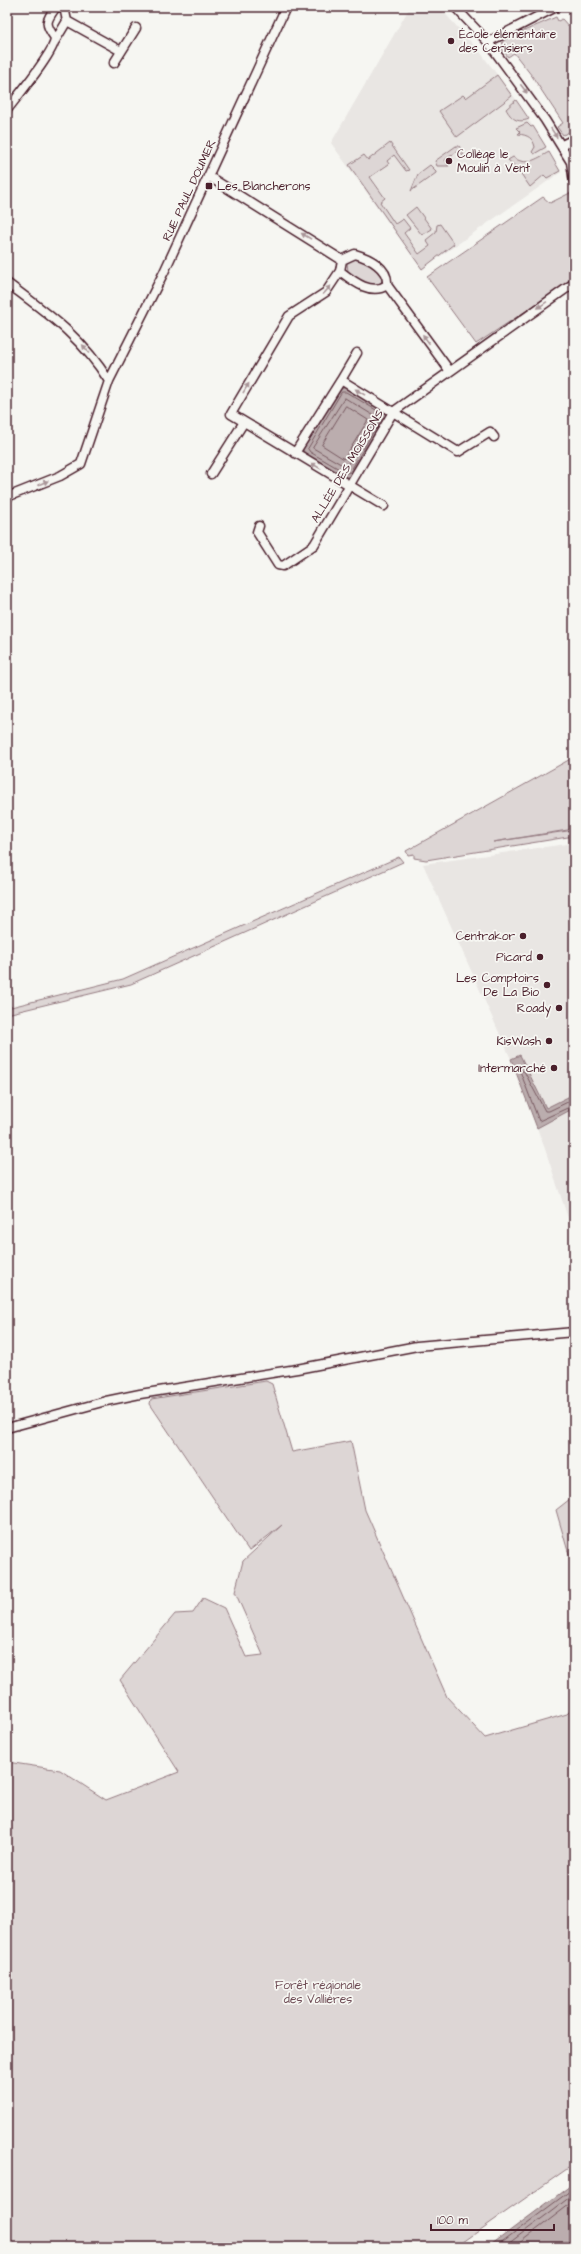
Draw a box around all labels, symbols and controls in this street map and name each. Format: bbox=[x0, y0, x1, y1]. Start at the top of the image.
place label: École élémentaire des Cerisiers bbox=[459, 26, 557, 57]
marker: École élémentaire des Cerisiers bbox=[446, 36, 456, 46]
one-way arrow bbox=[520, 84, 528, 95]
one-way arrow bbox=[550, 127, 557, 138]
street label: RUE PAUL DOUMER bbox=[158, 137, 221, 244]
place label: Collège le Moulin à Vent bbox=[457, 146, 530, 177]
marker: Collège le Moulin à Vent bbox=[444, 156, 454, 166]
place label: Les Blancherons bbox=[217, 178, 311, 195]
marker: Les Blancherons bbox=[204, 181, 214, 191]
one-way arrow bbox=[300, 233, 312, 240]
one-way arrow bbox=[322, 284, 331, 295]
one-way arrow bbox=[537, 301, 547, 309]
one-way arrow bbox=[422, 333, 430, 344]
one-way arrow bbox=[81, 344, 90, 355]
one-way arrow bbox=[243, 382, 250, 394]
one-way arrow bbox=[355, 388, 365, 396]
street label: ALLÉE DES MOISSONS bbox=[307, 406, 388, 526]
one-way arrow bbox=[310, 462, 322, 469]
one-way arrow bbox=[38, 480, 49, 486]
place label: Centrakor bbox=[456, 928, 515, 945]
marker: Centrakor bbox=[518, 931, 528, 941]
place label: Picard bbox=[496, 949, 532, 966]
marker: Picard bbox=[535, 952, 545, 962]
place label: Les Comptoirs De La Bio bbox=[456, 970, 539, 1001]
marker: Les Comptoirs De La Bio bbox=[542, 980, 552, 990]
place label: Roady bbox=[517, 1000, 551, 1018]
marker: Roady bbox=[554, 1003, 564, 1013]
place label: KisWash bbox=[497, 1033, 541, 1050]
marker: KisWash bbox=[544, 1036, 554, 1046]
place label: Intermarché bbox=[478, 1060, 547, 1077]
marker: Intermarché bbox=[549, 1063, 559, 1073]
park label: Forêt régionale des Vallières bbox=[275, 1977, 362, 2008]
scale bar bbox=[431, 2206, 554, 2232]
text: 100 m bbox=[437, 2212, 468, 2229]

